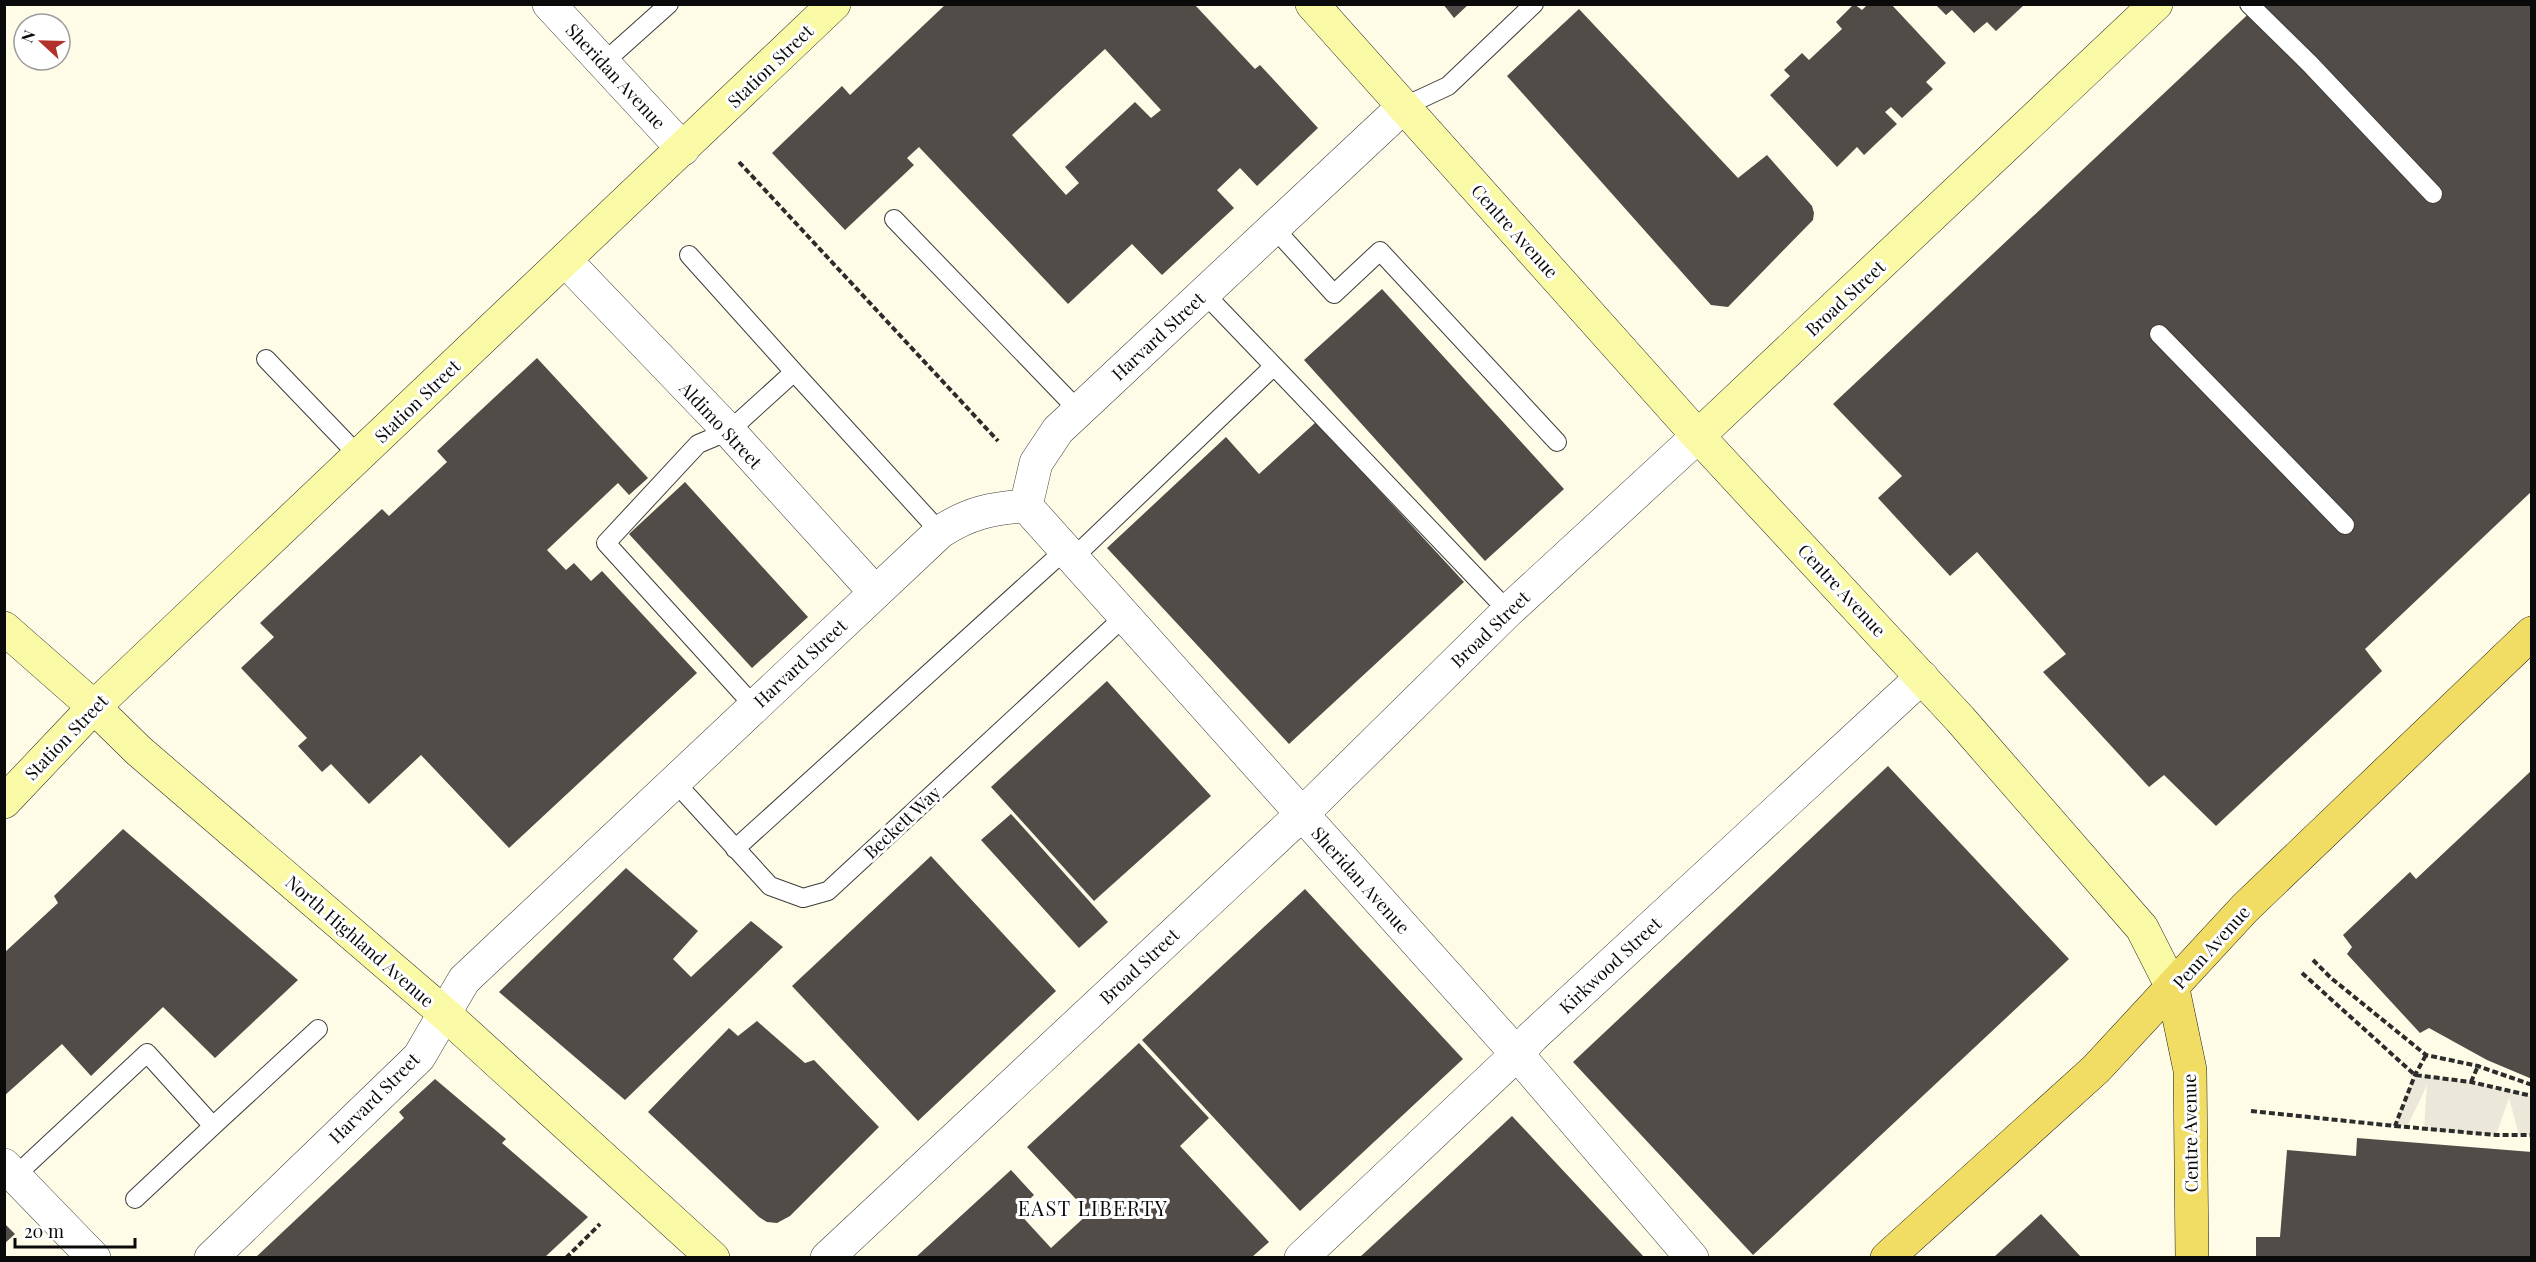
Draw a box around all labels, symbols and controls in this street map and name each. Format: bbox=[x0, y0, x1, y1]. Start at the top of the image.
north arrow bbox=[12, 12, 72, 72]
street label: Sheridan Avenue bbox=[561, 18, 671, 134]
street label: Station Street bbox=[722, 19, 818, 113]
text: N bbox=[16, 26, 40, 45]
street label: Centre Avenue bbox=[1466, 179, 1564, 283]
street label: Broad Street bbox=[1800, 254, 1891, 341]
street label: Harvard Street bbox=[1106, 286, 1210, 385]
street label: Station Street bbox=[369, 354, 465, 448]
street label: Aldimo Street bbox=[674, 376, 768, 474]
street label: Centre Avenue bbox=[1793, 538, 1891, 642]
street label: Broad Street bbox=[1445, 585, 1535, 673]
street label: Harvard Street bbox=[748, 613, 852, 712]
street label: Station Street bbox=[19, 689, 113, 785]
street label: Beckett Way bbox=[859, 780, 945, 864]
street label: Sheridan Avenue bbox=[1307, 821, 1415, 939]
street label: North Highland Avenue bbox=[281, 870, 439, 1012]
street label: Penn Avenue bbox=[2167, 900, 2255, 994]
street label: Kirkwood Street bbox=[1554, 911, 1667, 1019]
street label: Broad Street bbox=[1094, 922, 1185, 1009]
street label: Harvard Street bbox=[323, 1047, 425, 1149]
street label: Centre Avenue bbox=[2177, 1073, 2203, 1193]
district label: EAST LIBERTY bbox=[1018, 1194, 1168, 1221]
scale bar bbox=[15, 1211, 135, 1249]
text: 20 m bbox=[24, 1219, 64, 1243]

